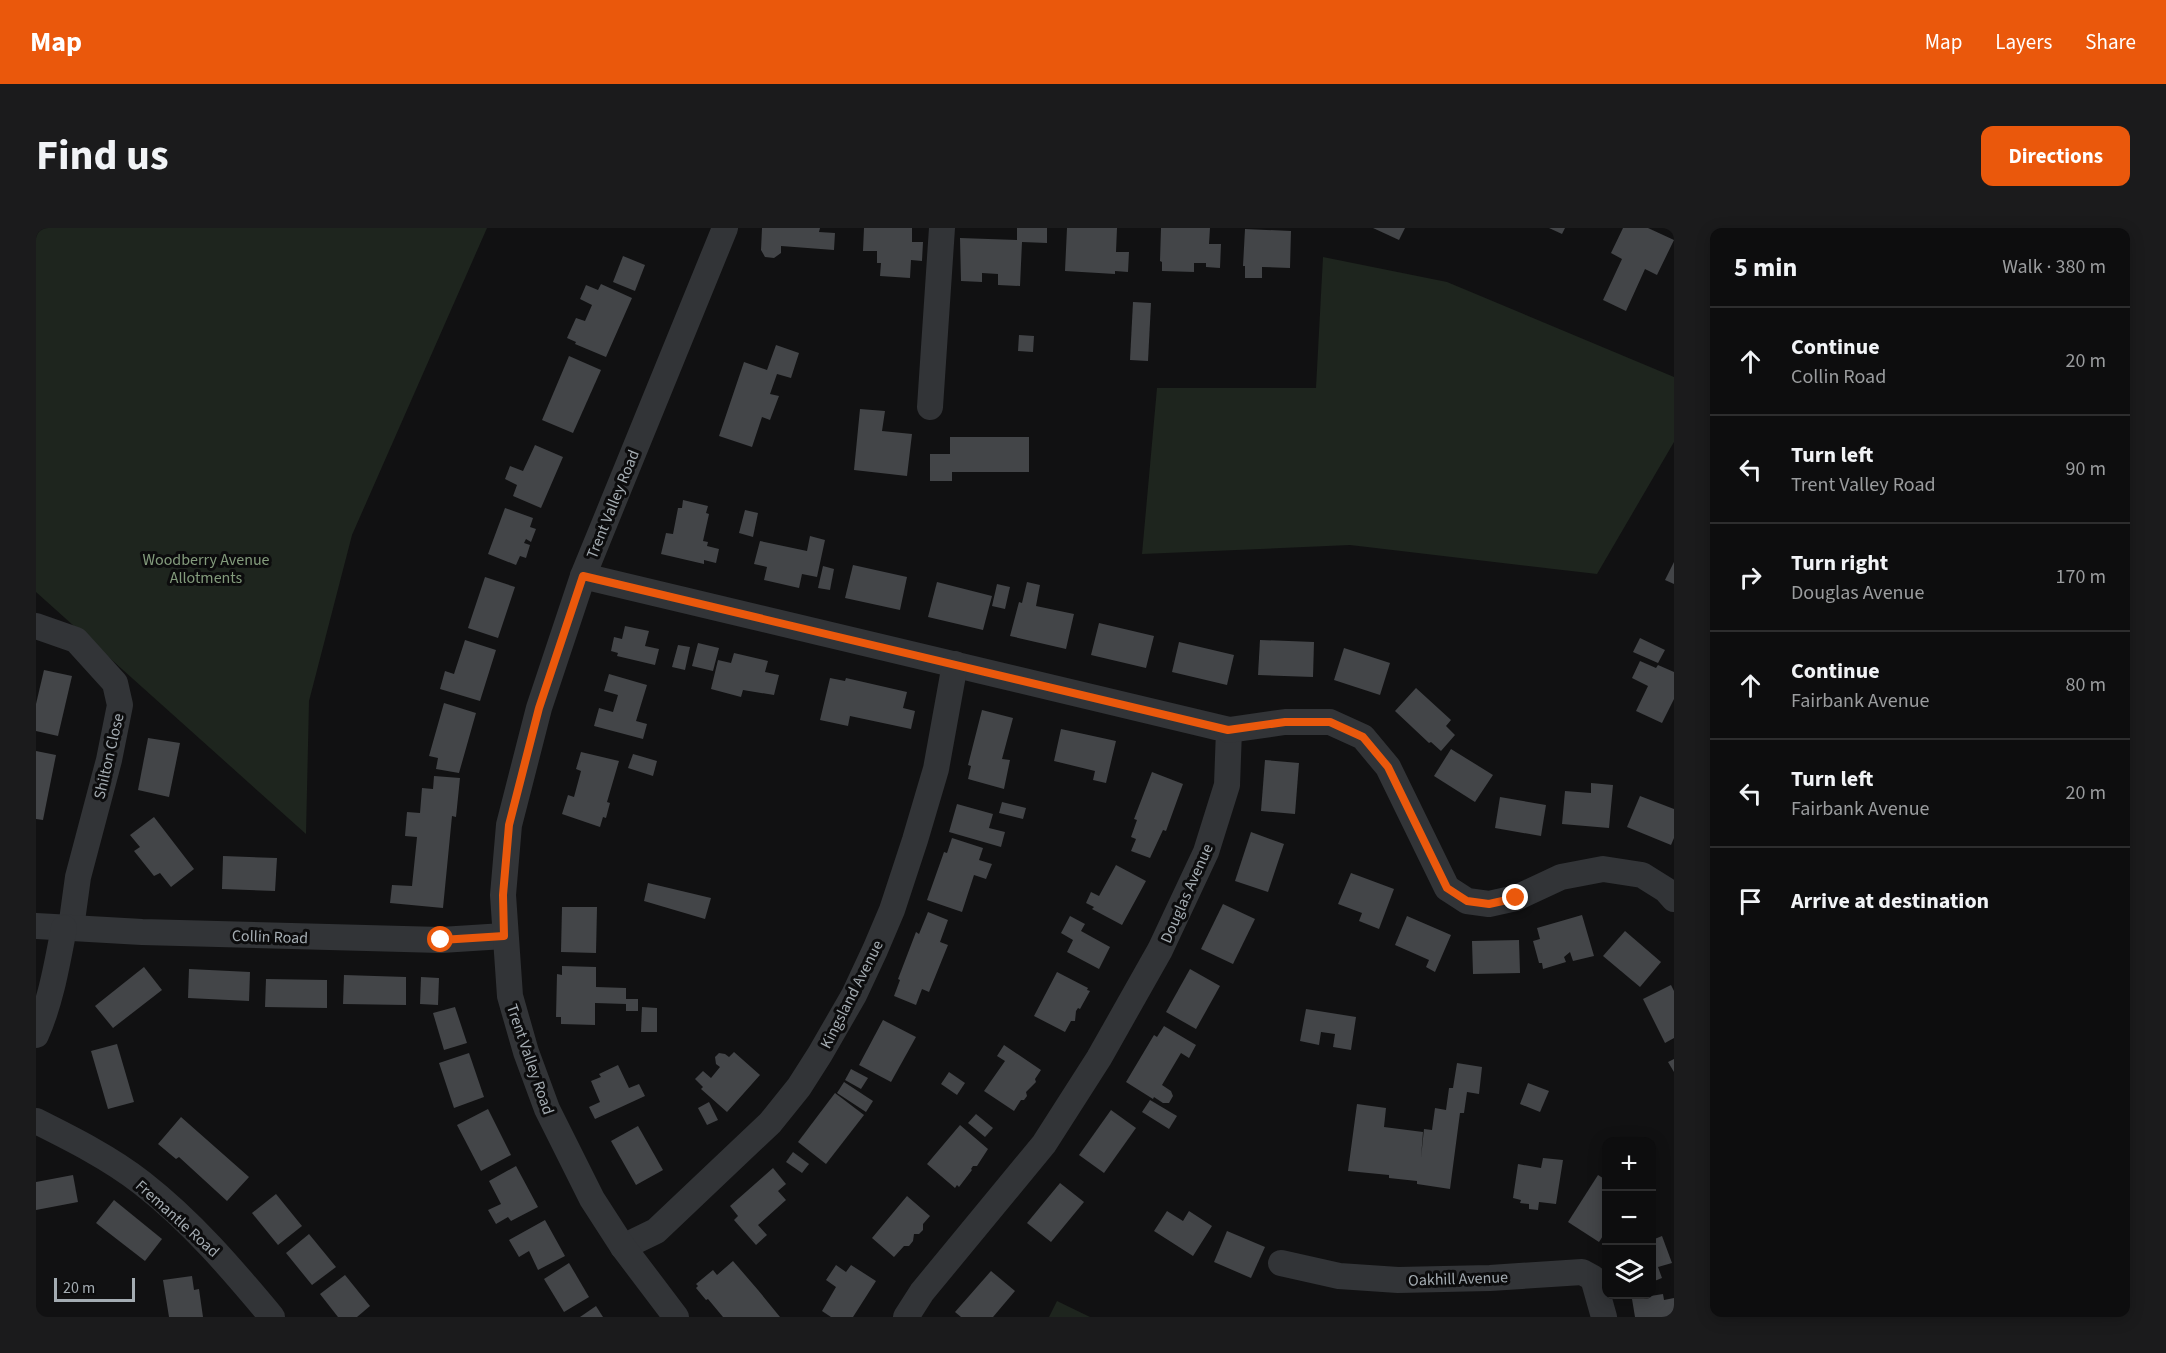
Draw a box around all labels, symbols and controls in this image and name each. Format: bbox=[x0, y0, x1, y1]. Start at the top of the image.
text: Map bbox=[30, 22, 82, 62]
text: Map bbox=[1925, 27, 1962, 57]
text: Layers bbox=[1995, 27, 2052, 57]
text: Share bbox=[2085, 27, 2136, 57]
text: Find us bbox=[36, 126, 169, 186]
button: Directions bbox=[1981, 126, 2130, 186]
text: 5 min bbox=[1734, 249, 1797, 286]
text: Walk · 380 m bbox=[2002, 253, 2106, 281]
text: Continue bbox=[1791, 331, 1880, 363]
icon: ahead bbox=[1734, 345, 1767, 378]
text: 20 m bbox=[2066, 347, 2106, 375]
text: Collin Road bbox=[1791, 363, 1886, 391]
text: Turn left bbox=[1791, 439, 1873, 471]
street label: Trent Valley Road bbox=[581, 447, 645, 562]
icon: left bbox=[1734, 453, 1767, 486]
text: 90 m bbox=[2066, 455, 2106, 483]
text: Trent Valley Road bbox=[1791, 471, 1936, 499]
text: Turn right bbox=[1791, 547, 1888, 579]
park label: Woodberry Avenue Allotments bbox=[142, 549, 270, 589]
icon: right bbox=[1734, 561, 1767, 594]
text: 170 m bbox=[2056, 563, 2106, 591]
text: Douglas Avenue bbox=[1791, 579, 1924, 607]
text: Continue bbox=[1791, 655, 1880, 687]
icon: ahead bbox=[1734, 669, 1767, 702]
text: 80 m bbox=[2066, 671, 2106, 699]
text: Fairbank Avenue bbox=[1791, 687, 1930, 715]
street label: Shilton Close bbox=[88, 711, 130, 801]
text: Turn left bbox=[1791, 763, 1873, 795]
icon: left bbox=[1734, 777, 1767, 810]
text: 20 m bbox=[2066, 779, 2106, 807]
text: Fairbank Avenue bbox=[1791, 795, 1930, 823]
street label: Douglas Avenue bbox=[1155, 840, 1219, 947]
route end bbox=[1502, 884, 1528, 910]
icon: arrive bbox=[1734, 885, 1767, 918]
text: Arrive at destination bbox=[1791, 885, 1989, 917]
street label: Collin Road bbox=[232, 925, 308, 949]
route start bbox=[427, 926, 453, 952]
street label: Kingsland Avenue bbox=[815, 936, 889, 1052]
street label: Trent Valley Road bbox=[501, 1001, 559, 1118]
map controls bbox=[1602, 1137, 1656, 1299]
button: + bbox=[1602, 1137, 1656, 1191]
street label: Fremantle Road bbox=[131, 1175, 224, 1262]
button: − bbox=[1602, 1191, 1656, 1245]
button: layers bbox=[1602, 1245, 1656, 1299]
street label: Oakhill Avenue bbox=[1408, 1266, 1508, 1292]
scale bar bbox=[54, 1275, 135, 1302]
text: 20 m bbox=[63, 1277, 95, 1299]

